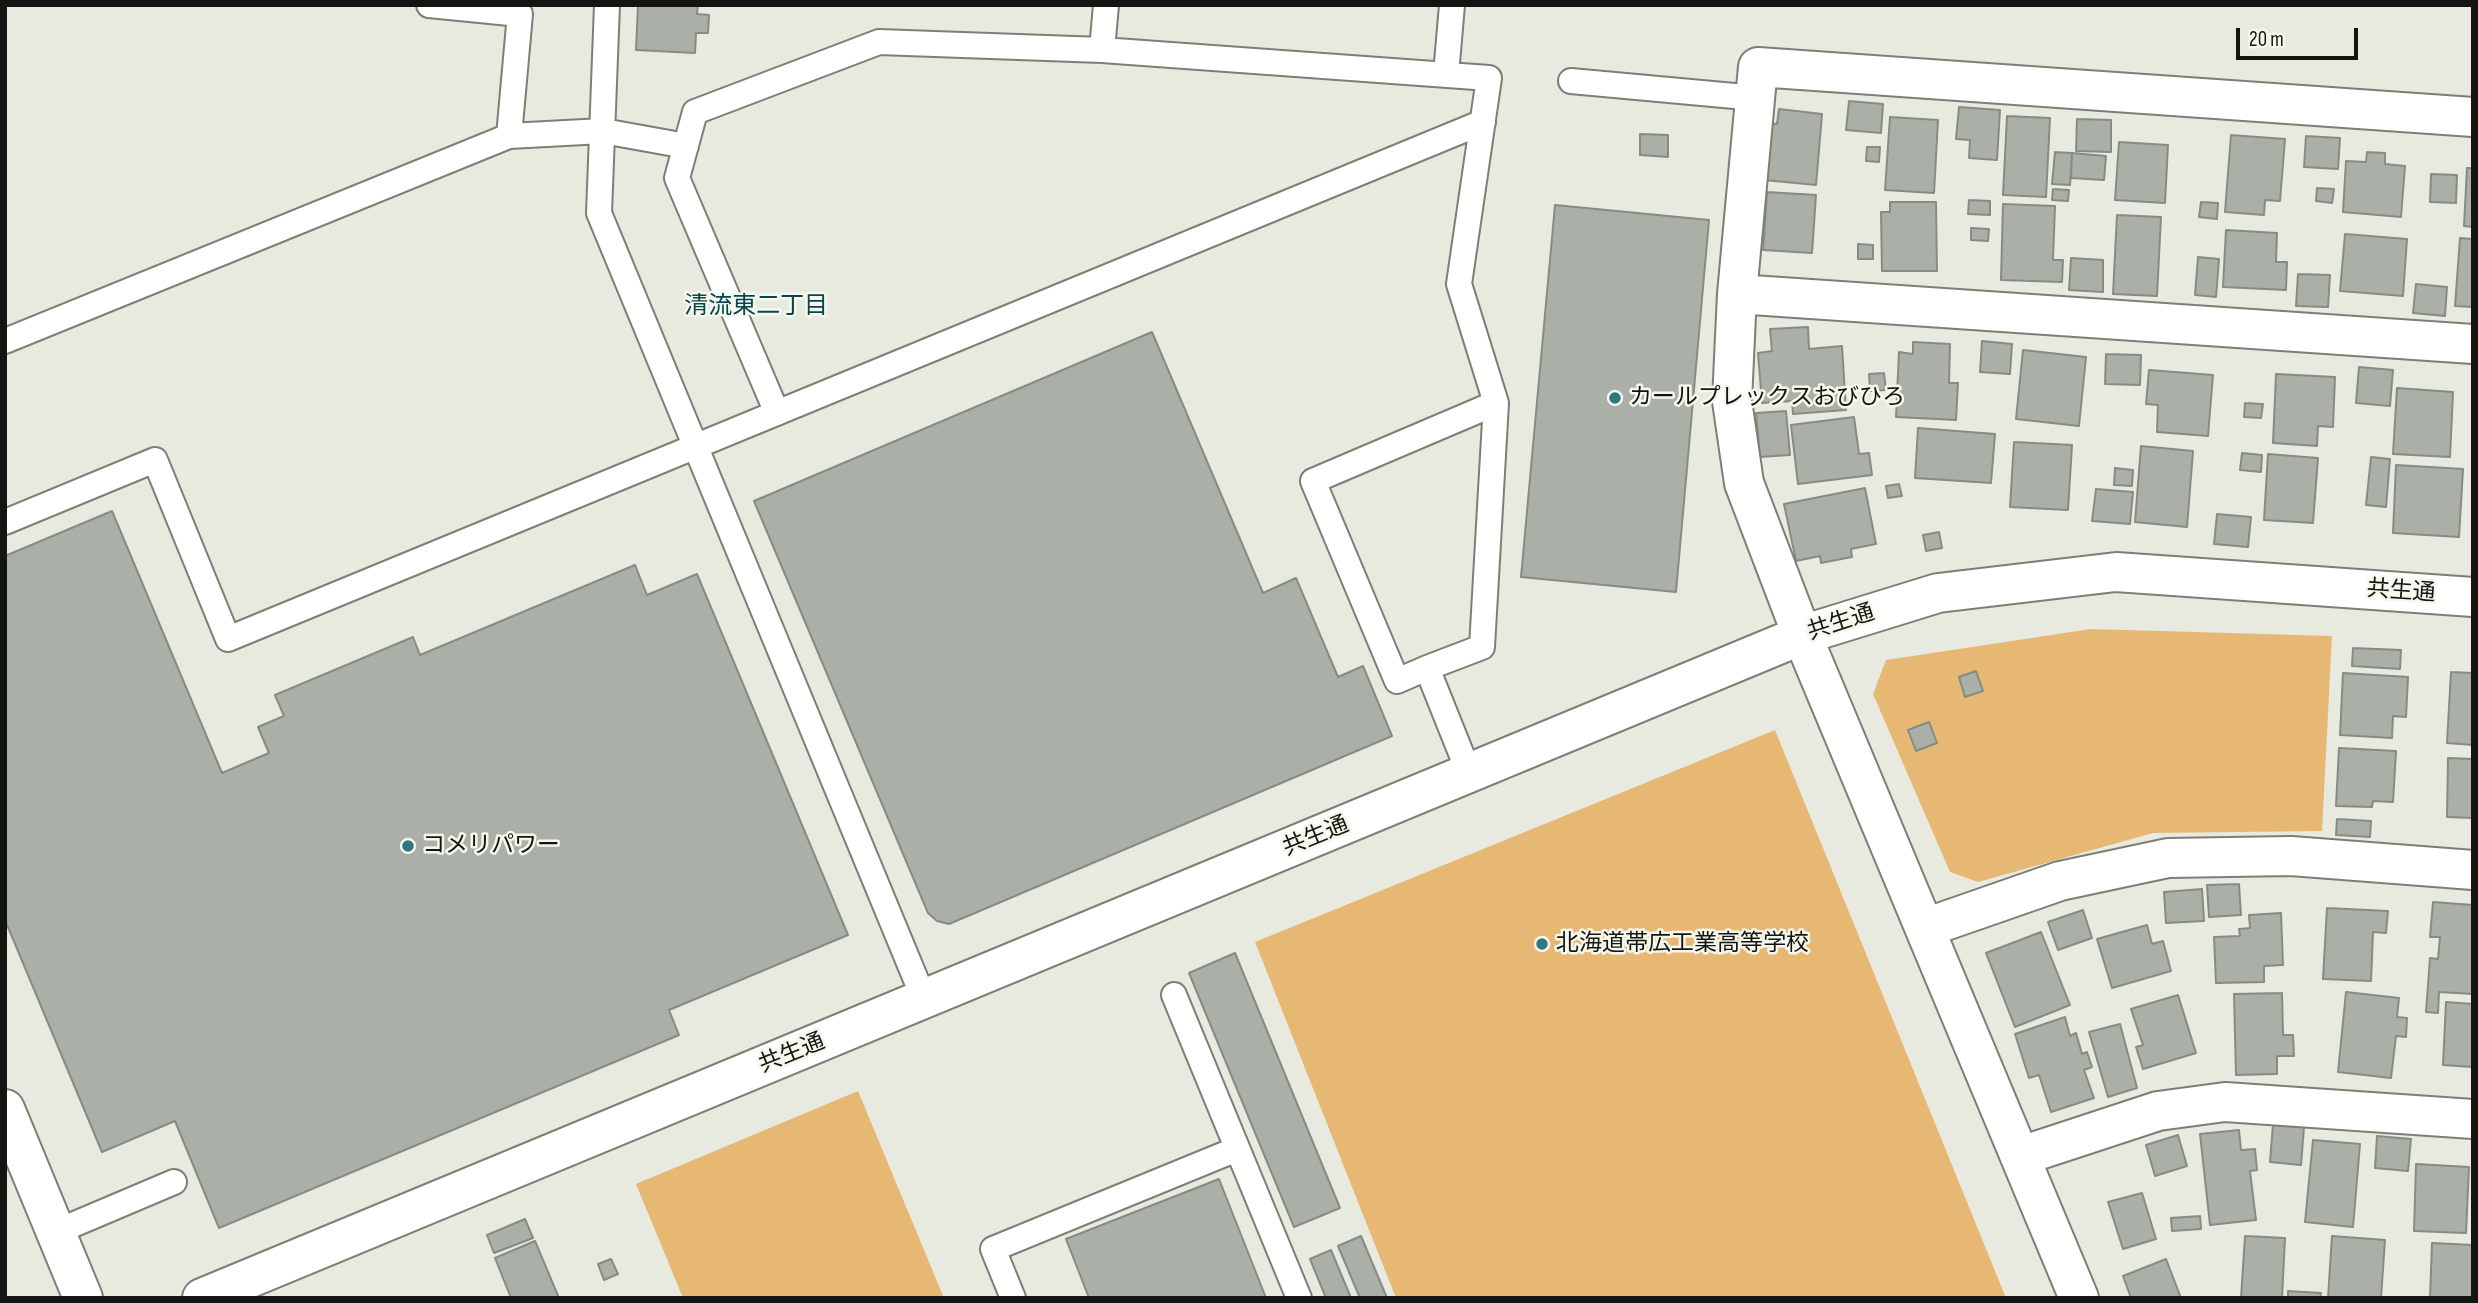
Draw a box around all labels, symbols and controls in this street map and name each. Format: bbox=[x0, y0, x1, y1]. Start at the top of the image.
scale bar bbox=[2240, 14, 2362, 58]
text: 20 m bbox=[2249, 27, 2284, 52]
district label: 清流東二丁目 bbox=[684, 293, 828, 321]
place label: カールプレックスおびひろ bbox=[1629, 384, 1905, 412]
marker: カールプレックスおびひろ bbox=[1607, 390, 1623, 406]
street label: 共生通 bbox=[2366, 576, 2436, 608]
street label: 共生通 bbox=[1804, 599, 1878, 647]
street label: 共生通 bbox=[1279, 811, 1353, 863]
place label: コメリパワー bbox=[422, 832, 560, 860]
marker: コメリパワー bbox=[400, 838, 416, 854]
place label: 北海道帯広工業高等学校 bbox=[1556, 930, 1809, 958]
marker: 北海道帯広工業高等学校 bbox=[1534, 936, 1550, 952]
street label: 共生通 bbox=[755, 1028, 829, 1080]

